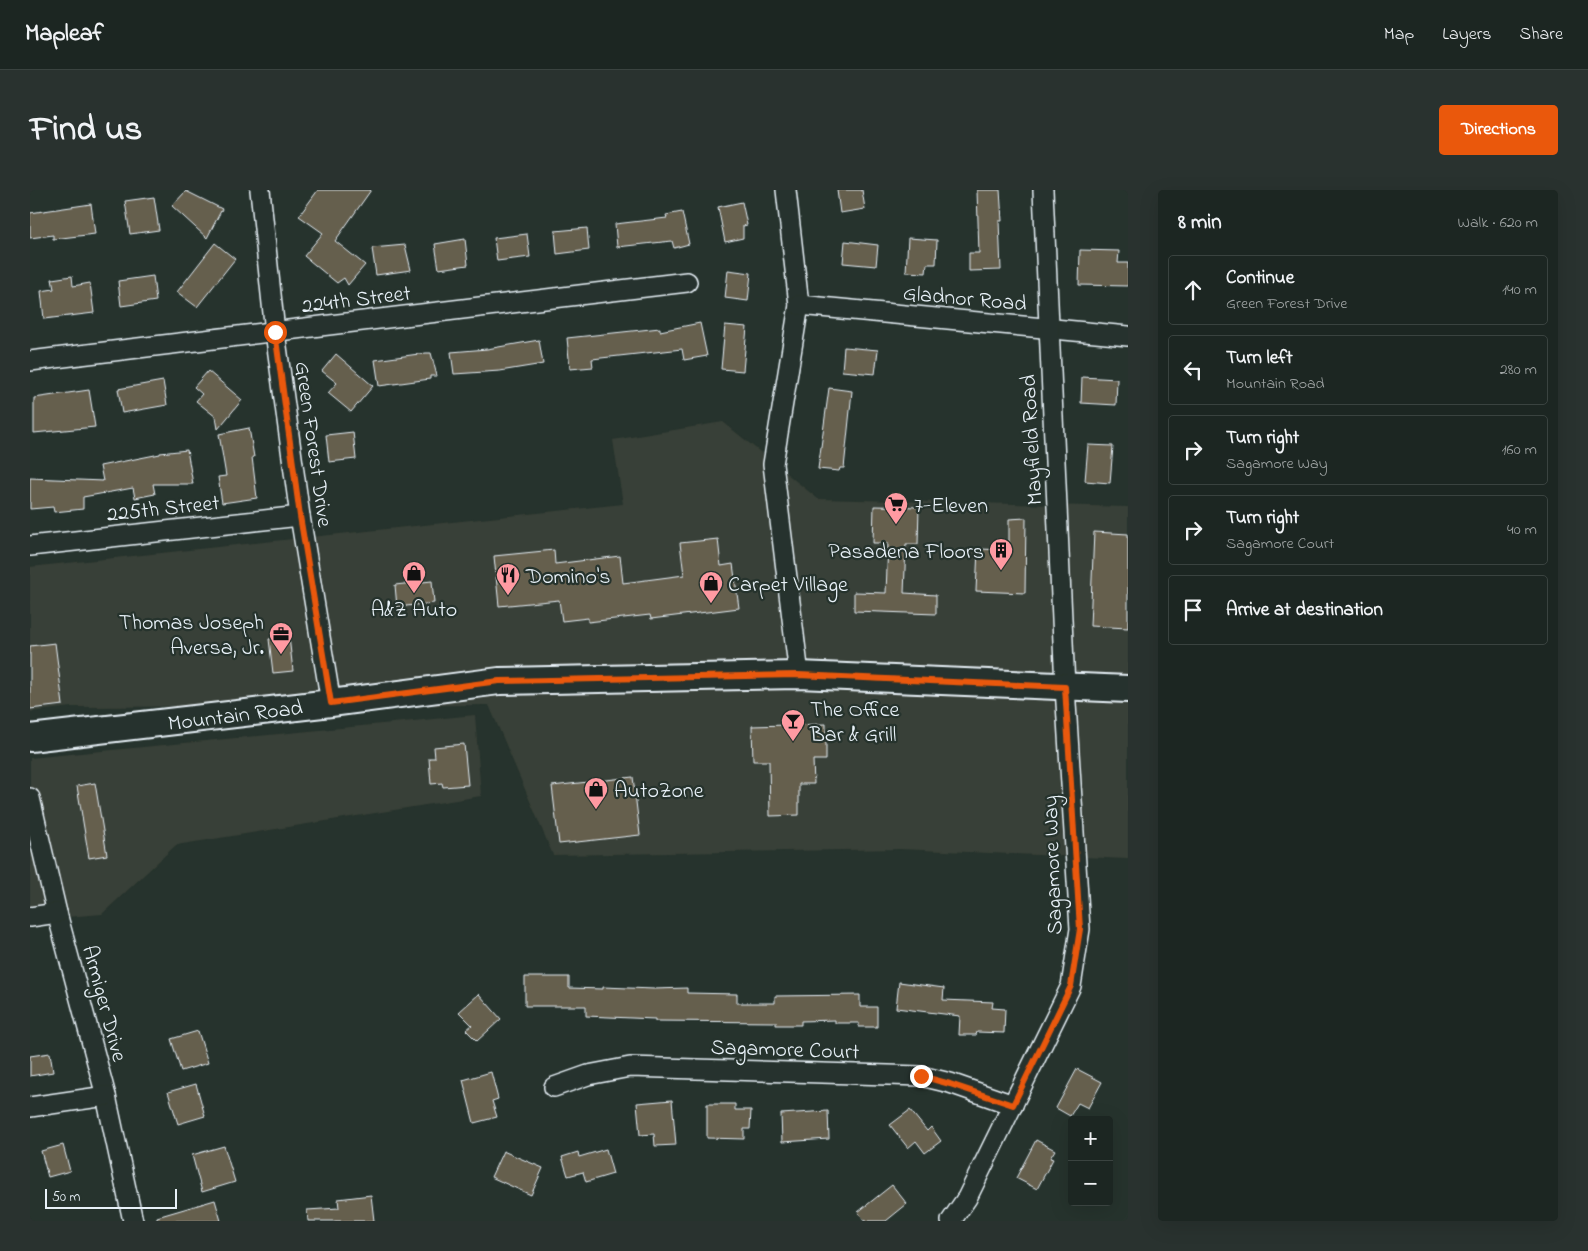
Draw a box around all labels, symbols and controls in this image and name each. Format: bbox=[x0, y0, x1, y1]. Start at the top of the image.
text: Mapleaf bbox=[25, 17, 104, 52]
text: Map bbox=[1384, 22, 1414, 48]
text: Layers bbox=[1442, 22, 1492, 48]
text: Share bbox=[1520, 22, 1563, 48]
text: Find us bbox=[30, 105, 142, 156]
button: Directions bbox=[1439, 105, 1558, 155]
text: 8 min bbox=[1178, 208, 1222, 238]
text: Walk · 620 m bbox=[1458, 211, 1538, 235]
text: Continue bbox=[1226, 265, 1294, 292]
icon: ahead bbox=[1179, 276, 1207, 304]
street label: 224th Street bbox=[300, 278, 413, 324]
text: 140 m bbox=[1502, 278, 1537, 302]
street label: Gladnor Road bbox=[901, 279, 1028, 321]
text: Green Forest Drive bbox=[1226, 292, 1348, 316]
route start bbox=[264, 321, 287, 344]
text: Turn left bbox=[1226, 345, 1293, 372]
icon: left bbox=[1179, 356, 1207, 384]
text: 280 m bbox=[1500, 358, 1537, 382]
street label: Green Forest Drive bbox=[285, 359, 340, 530]
text: Mountain Road bbox=[1226, 372, 1325, 396]
street label: Mayfield Road bbox=[1014, 374, 1053, 506]
text: Turn right bbox=[1226, 425, 1299, 452]
icon: right bbox=[1179, 436, 1207, 464]
text: 160 m bbox=[1502, 438, 1537, 462]
text: Sagamore Way bbox=[1226, 452, 1328, 476]
street label: 225th Street bbox=[105, 488, 222, 532]
supermarket icon: 7-Eleven bbox=[883, 491, 909, 525]
place label: 7-Eleven bbox=[914, 491, 988, 523]
text: Turn right bbox=[1226, 505, 1299, 532]
icon: right bbox=[1179, 516, 1207, 544]
text: 40 m bbox=[1507, 518, 1537, 542]
text: Sagamore Court bbox=[1226, 532, 1334, 556]
place label: Pasadena Floors bbox=[828, 537, 984, 569]
building icon: Pasadena Floors bbox=[988, 537, 1014, 571]
shop icon: A&Z Auto bbox=[401, 560, 427, 594]
restaurant icon: Domino's bbox=[495, 562, 521, 596]
place label: Domino's bbox=[525, 562, 610, 594]
shop icon: Carpet Village bbox=[698, 570, 724, 604]
place label: Carpet Village bbox=[728, 570, 848, 603]
place label: A&Z Auto bbox=[371, 595, 457, 627]
icon: arrive bbox=[1179, 596, 1207, 624]
text: Arrive at destination bbox=[1226, 597, 1383, 624]
place label: Thomas Joseph Aversa, Jr. bbox=[119, 608, 264, 665]
office icon: Thomas Joseph Aversa, Jr. bbox=[268, 621, 294, 655]
street label: Mountain Road bbox=[166, 693, 305, 741]
place label: The Office Bar & Grill bbox=[809, 695, 900, 752]
bar icon: The Office Bar & Grill bbox=[780, 708, 806, 742]
shop icon: AutoZone bbox=[583, 776, 609, 810]
place label: AutoZone bbox=[614, 776, 704, 808]
street label: Sagamore Way bbox=[1036, 795, 1073, 935]
street label: Armiger Drive bbox=[71, 942, 134, 1066]
street label: Sagamore Court bbox=[710, 1032, 860, 1071]
route end bbox=[910, 1065, 933, 1088]
map controls bbox=[1068, 1116, 1113, 1206]
button: + bbox=[1068, 1116, 1113, 1161]
button: − bbox=[1068, 1161, 1113, 1206]
scale bar bbox=[45, 1186, 178, 1209]
text: 50 m bbox=[52, 1187, 80, 1208]

